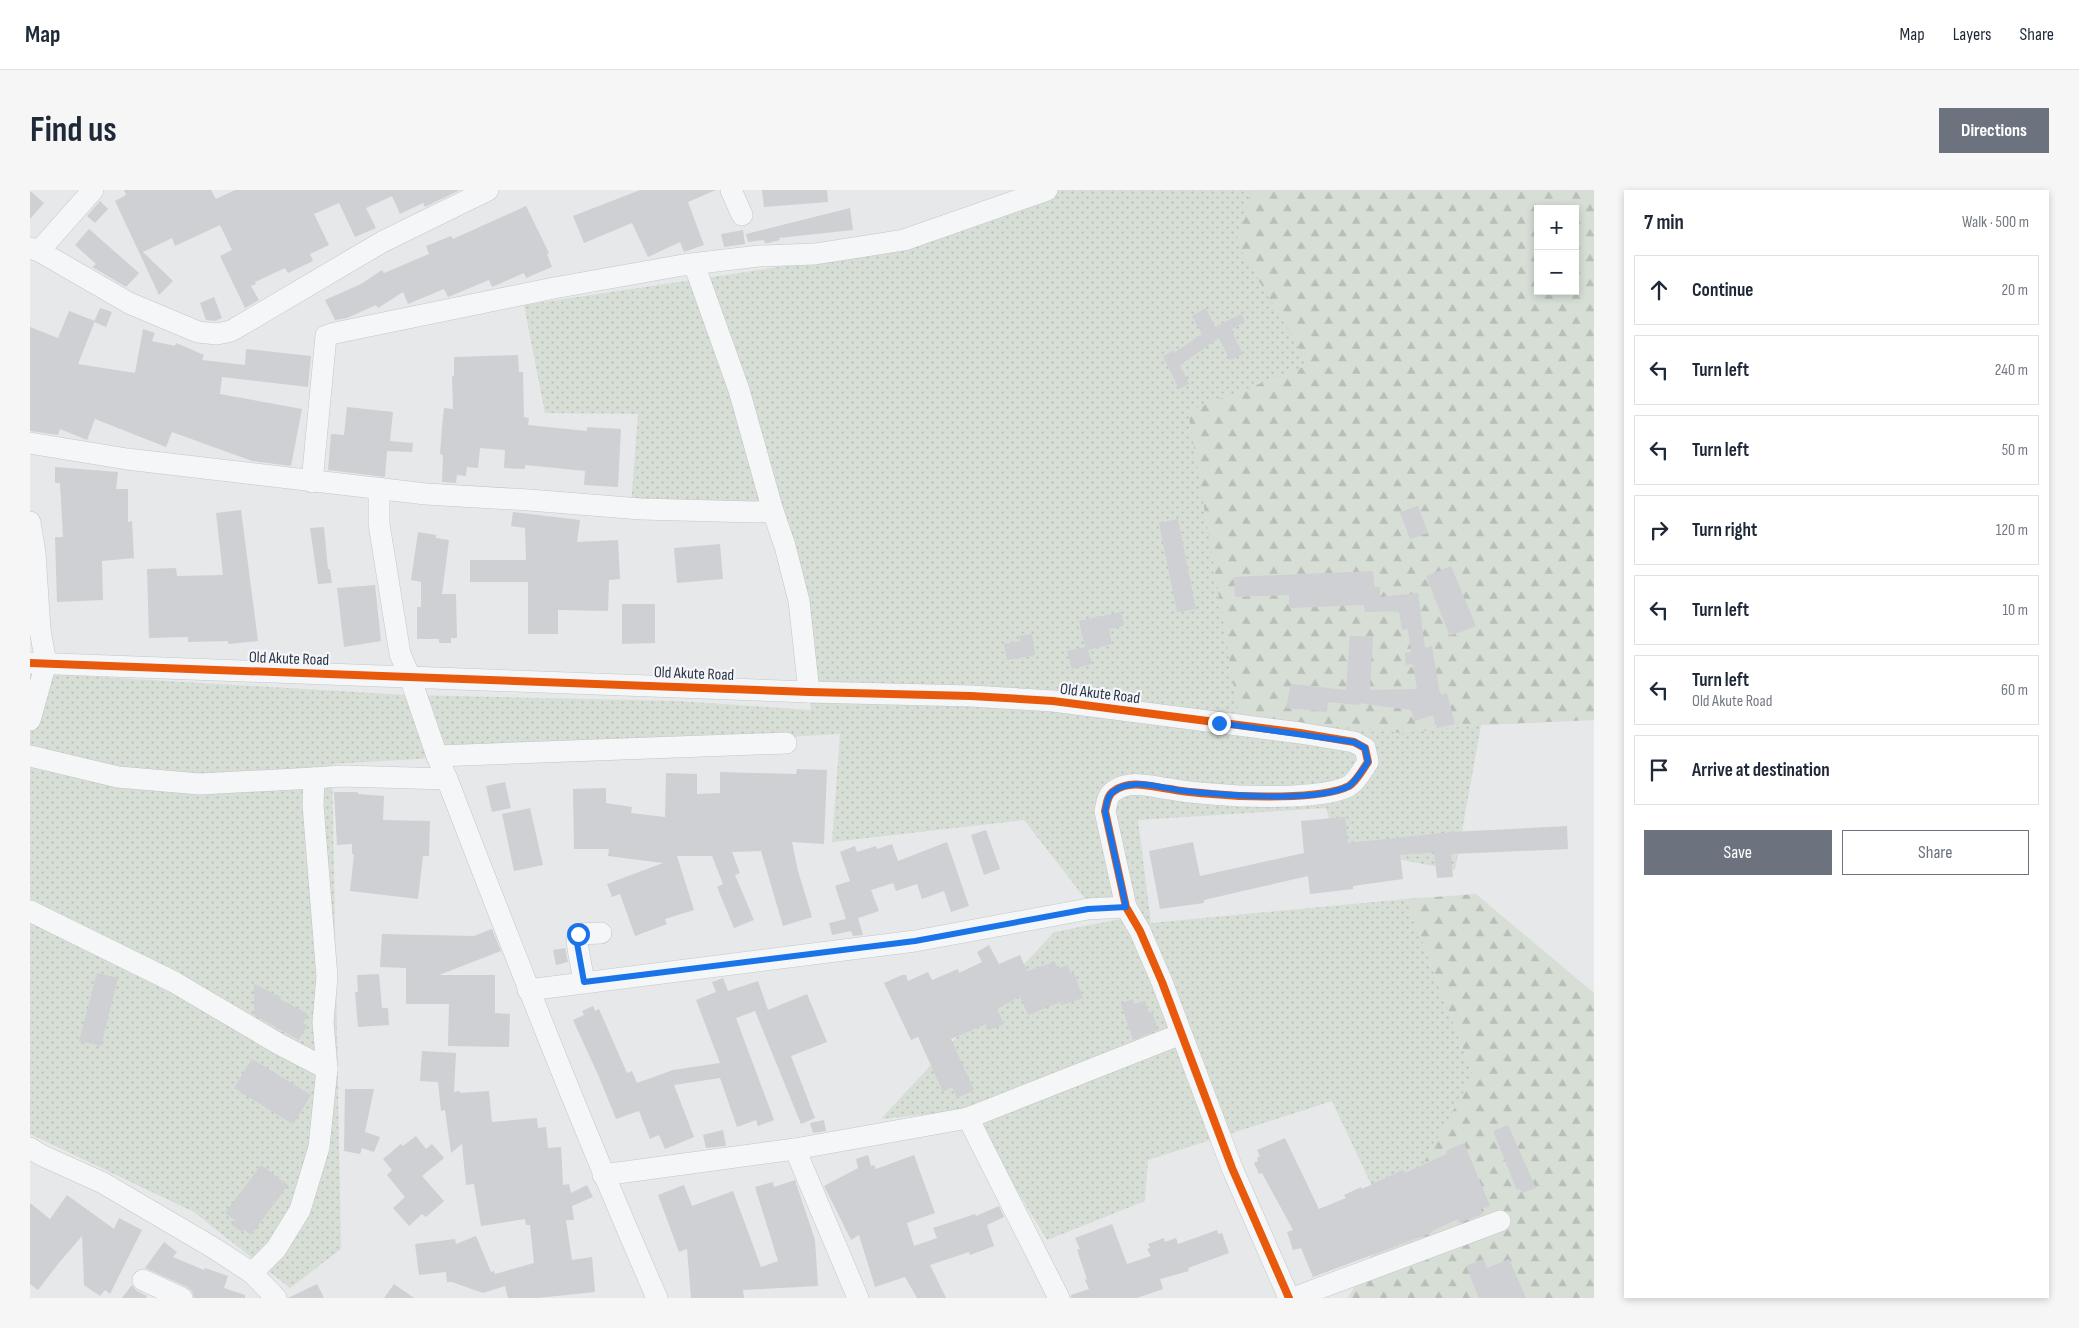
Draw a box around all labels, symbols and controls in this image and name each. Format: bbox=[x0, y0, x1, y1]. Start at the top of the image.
text: Map bbox=[25, 20, 60, 49]
text: Map bbox=[1900, 24, 1925, 45]
text: Layers bbox=[1953, 24, 1992, 45]
text: Share bbox=[2020, 24, 2054, 45]
button: Directions bbox=[1939, 108, 2049, 153]
text: Find us bbox=[30, 109, 117, 152]
map controls bbox=[1534, 205, 1579, 295]
button: + bbox=[1534, 205, 1579, 250]
text: 7 min bbox=[1644, 210, 1684, 235]
text: Walk · 500 m bbox=[1962, 213, 2029, 232]
button: − bbox=[1534, 250, 1579, 295]
icon: ahead bbox=[1645, 276, 1673, 304]
text: Continue bbox=[1692, 279, 1753, 302]
text: 20 m bbox=[2001, 281, 2028, 300]
icon: left bbox=[1645, 356, 1673, 384]
text: Turn left bbox=[1692, 359, 1749, 382]
text: 240 m bbox=[1995, 361, 2028, 380]
icon: left bbox=[1645, 436, 1673, 464]
text: Turn left bbox=[1692, 439, 1749, 462]
text: 50 m bbox=[2002, 441, 2028, 460]
icon: right bbox=[1645, 516, 1673, 544]
text: Turn right bbox=[1692, 519, 1757, 542]
text: 120 m bbox=[1996, 521, 2028, 540]
icon: left bbox=[1645, 596, 1673, 624]
text: Turn left bbox=[1692, 599, 1749, 622]
text: 10 m bbox=[2002, 601, 2028, 620]
street label: Old Akute Road bbox=[249, 648, 329, 670]
street label: Old Akute Road bbox=[654, 663, 734, 685]
text: Turn left bbox=[1692, 669, 1749, 692]
icon: left bbox=[1645, 676, 1673, 704]
street label: Old Akute Road bbox=[1059, 680, 1141, 708]
text: 60 m bbox=[2001, 681, 2028, 700]
text: Old Akute Road bbox=[1692, 692, 1772, 711]
route end bbox=[1208, 712, 1231, 735]
icon: arrive bbox=[1645, 756, 1673, 784]
text: Arrive at destination bbox=[1692, 759, 1830, 782]
button: Save bbox=[1644, 830, 1832, 875]
button: Share bbox=[1842, 830, 2029, 875]
route start bbox=[567, 923, 590, 946]

